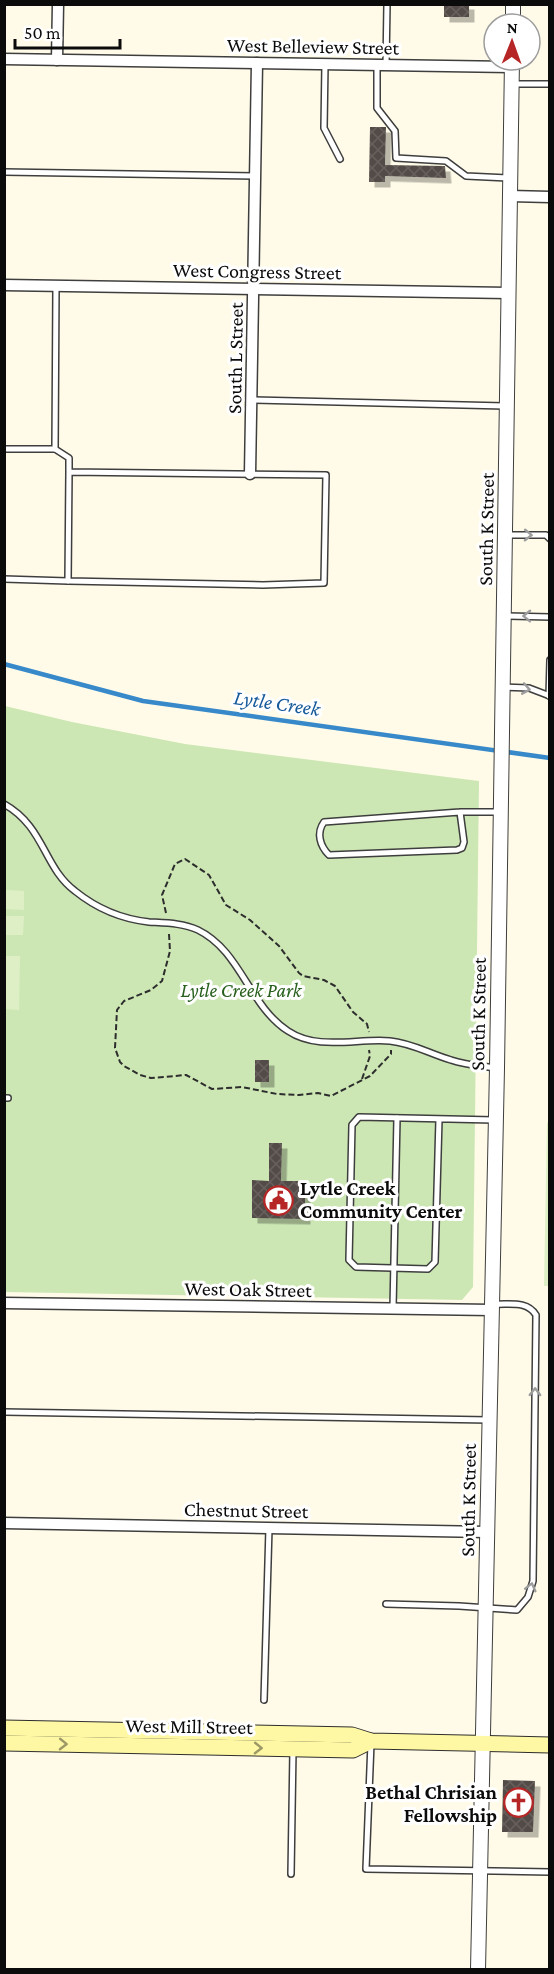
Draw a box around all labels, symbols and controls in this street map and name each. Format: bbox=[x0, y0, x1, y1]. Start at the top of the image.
scale bar bbox=[15, 12, 120, 50]
north arrow bbox=[482, 12, 542, 72]
text: N bbox=[507, 19, 518, 36]
text: 50 m bbox=[24, 23, 61, 43]
street label: West Belleview Street bbox=[227, 34, 400, 59]
street label: West Congress Street bbox=[173, 259, 342, 284]
street label: South L Street bbox=[223, 302, 247, 414]
street label: South K Street bbox=[474, 472, 498, 586]
one-way arrow bbox=[523, 529, 532, 541]
one-way arrow bbox=[522, 610, 531, 622]
one-way arrow bbox=[522, 683, 531, 695]
water label: Lytle Creek bbox=[232, 685, 322, 721]
street label: South K Street bbox=[466, 957, 490, 1071]
park label: Lytle Creek Park bbox=[181, 979, 303, 1002]
place label: Lytle Creek Community Center bbox=[300, 1177, 463, 1222]
public building icon: Lytle Creek Community Center bbox=[263, 1184, 295, 1216]
street label: West Oak Street bbox=[184, 1277, 312, 1301]
one-way arrow bbox=[529, 1388, 541, 1397]
street label: South K Street bbox=[456, 1443, 480, 1557]
street label: Chestnut Street bbox=[184, 1498, 309, 1522]
one-way arrow bbox=[523, 1582, 536, 1592]
street label: West Mill Street bbox=[125, 1714, 253, 1738]
one-way arrow bbox=[58, 1738, 67, 1750]
one-way arrow bbox=[253, 1742, 262, 1754]
place label: Bethal Chrisian Fellowship bbox=[365, 1781, 498, 1826]
church icon: Bethal Chrisian Fellowship bbox=[502, 1787, 534, 1819]

